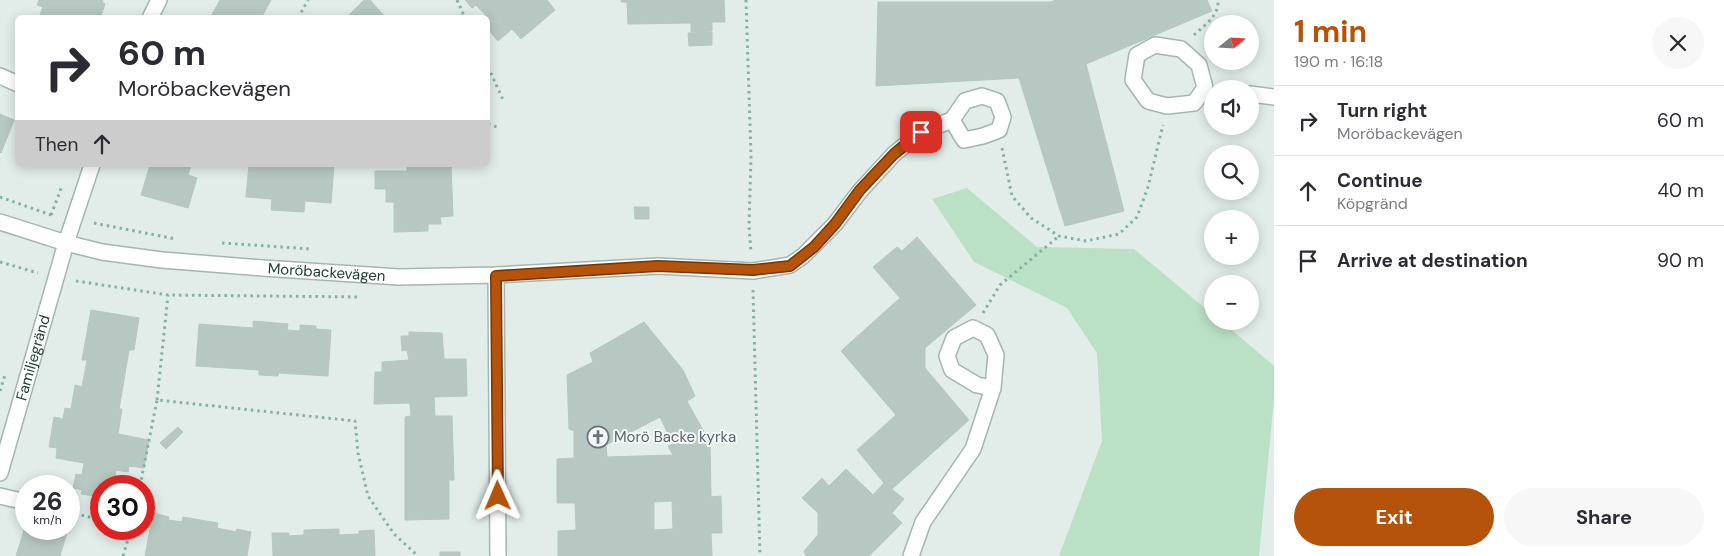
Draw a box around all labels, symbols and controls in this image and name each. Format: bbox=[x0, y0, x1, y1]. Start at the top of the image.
text: 1 min bbox=[1294, 12, 1367, 51]
north arrow bbox=[1204, 15, 1259, 70]
map controls bbox=[1204, 15, 1259, 330]
button: close bbox=[1652, 17, 1704, 69]
text: 60 m bbox=[118, 30, 206, 76]
icon: right bbox=[35, 35, 100, 100]
text: 190 m · 16:18 bbox=[1294, 51, 1383, 72]
text: Moröbackevägen bbox=[118, 74, 291, 103]
button: sound bbox=[1204, 80, 1259, 135]
text: Turn right bbox=[1337, 98, 1427, 123]
icon: right bbox=[1294, 107, 1322, 135]
text: 60 m bbox=[1657, 108, 1704, 133]
pin bbox=[900, 111, 942, 153]
icon: arrive bbox=[907, 118, 935, 146]
text: Moröbackevägen bbox=[1337, 123, 1463, 144]
icon: ahead bbox=[88, 130, 116, 158]
text: Then bbox=[35, 132, 78, 157]
button: search bbox=[1204, 145, 1259, 200]
text: Continue bbox=[1337, 168, 1423, 193]
icon: ahead bbox=[1294, 177, 1322, 205]
text: 40 m bbox=[1657, 178, 1704, 203]
text: Köpgränd bbox=[1337, 193, 1408, 214]
button: + bbox=[1204, 210, 1259, 265]
icon: arrive bbox=[1294, 247, 1322, 275]
text: Arrive at destination bbox=[1337, 248, 1528, 273]
text: 90 m bbox=[1657, 248, 1704, 273]
street label: Moröbackevägen bbox=[267, 258, 386, 286]
button: − bbox=[1204, 275, 1259, 330]
street label: Familjegränd bbox=[11, 312, 55, 403]
church icon: Morö Backe kyrka bbox=[586, 425, 610, 449]
place label: Morö Backe kyrka bbox=[614, 427, 736, 447]
position arrow bbox=[471, 469, 523, 521]
speed limit sign: 30 bbox=[90, 475, 155, 540]
text: 26 bbox=[32, 485, 63, 518]
button: Exit bbox=[1294, 488, 1494, 546]
button: Share bbox=[1504, 488, 1704, 546]
text: km/h bbox=[33, 512, 62, 528]

